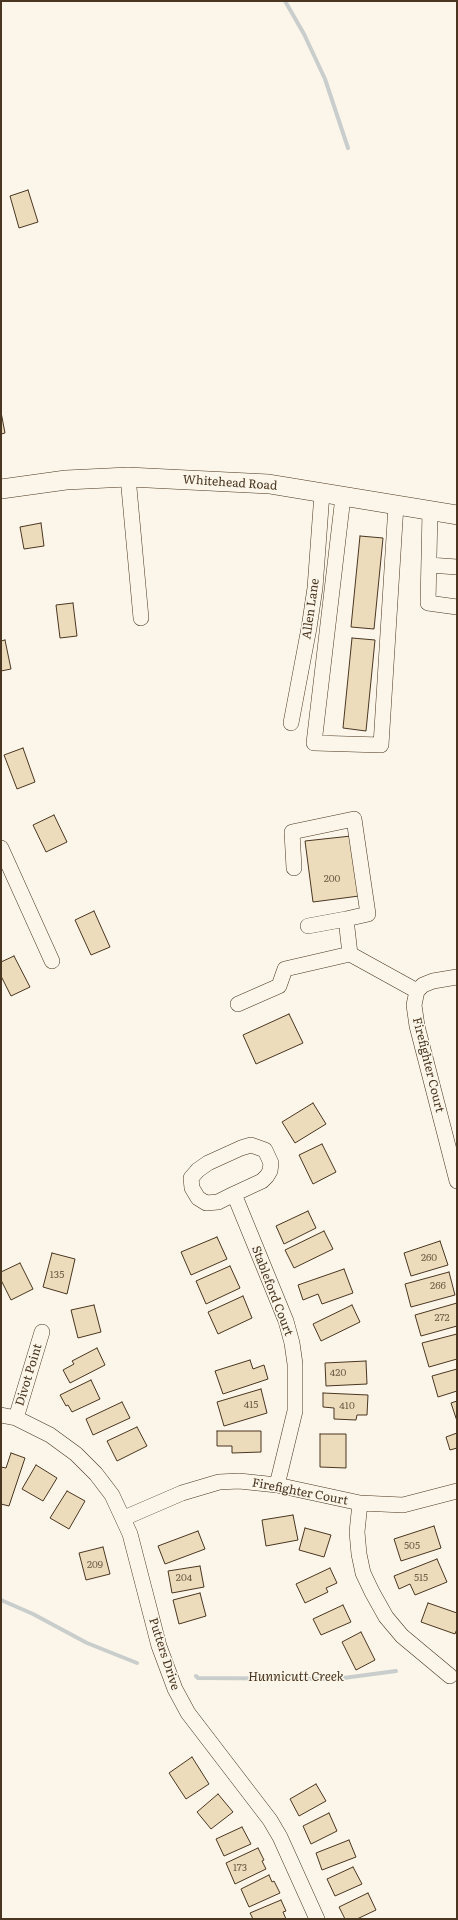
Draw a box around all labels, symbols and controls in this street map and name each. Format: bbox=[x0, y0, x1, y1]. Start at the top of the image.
street label: Whitehead Road bbox=[182, 473, 278, 493]
street label: Allen Lane bbox=[300, 578, 322, 640]
house number: 200 bbox=[324, 873, 340, 885]
street label: Firefighter Court bbox=[409, 1016, 447, 1114]
street label: Stableford Court bbox=[248, 1244, 296, 1338]
house number: 260 bbox=[421, 1252, 437, 1264]
house number: 135 bbox=[50, 1269, 64, 1281]
house number: 266 bbox=[430, 1280, 446, 1292]
house number: 272 bbox=[434, 1312, 450, 1324]
street label: Divot Point bbox=[13, 1342, 45, 1408]
house number: 420 bbox=[330, 1367, 346, 1379]
house number: 415 bbox=[244, 1399, 258, 1411]
house number: 410 bbox=[339, 1400, 355, 1412]
street label: Firefighter Court bbox=[251, 1476, 349, 1508]
house number: 505 bbox=[404, 1540, 420, 1552]
house number: 209 bbox=[87, 1559, 103, 1571]
house number: 204 bbox=[176, 1572, 192, 1584]
house number: 515 bbox=[414, 1572, 428, 1584]
street label: Putters Drive bbox=[146, 1616, 182, 1692]
water label: Hunnicutt Creek bbox=[248, 1669, 344, 1685]
house number: 173 bbox=[233, 1862, 247, 1874]

